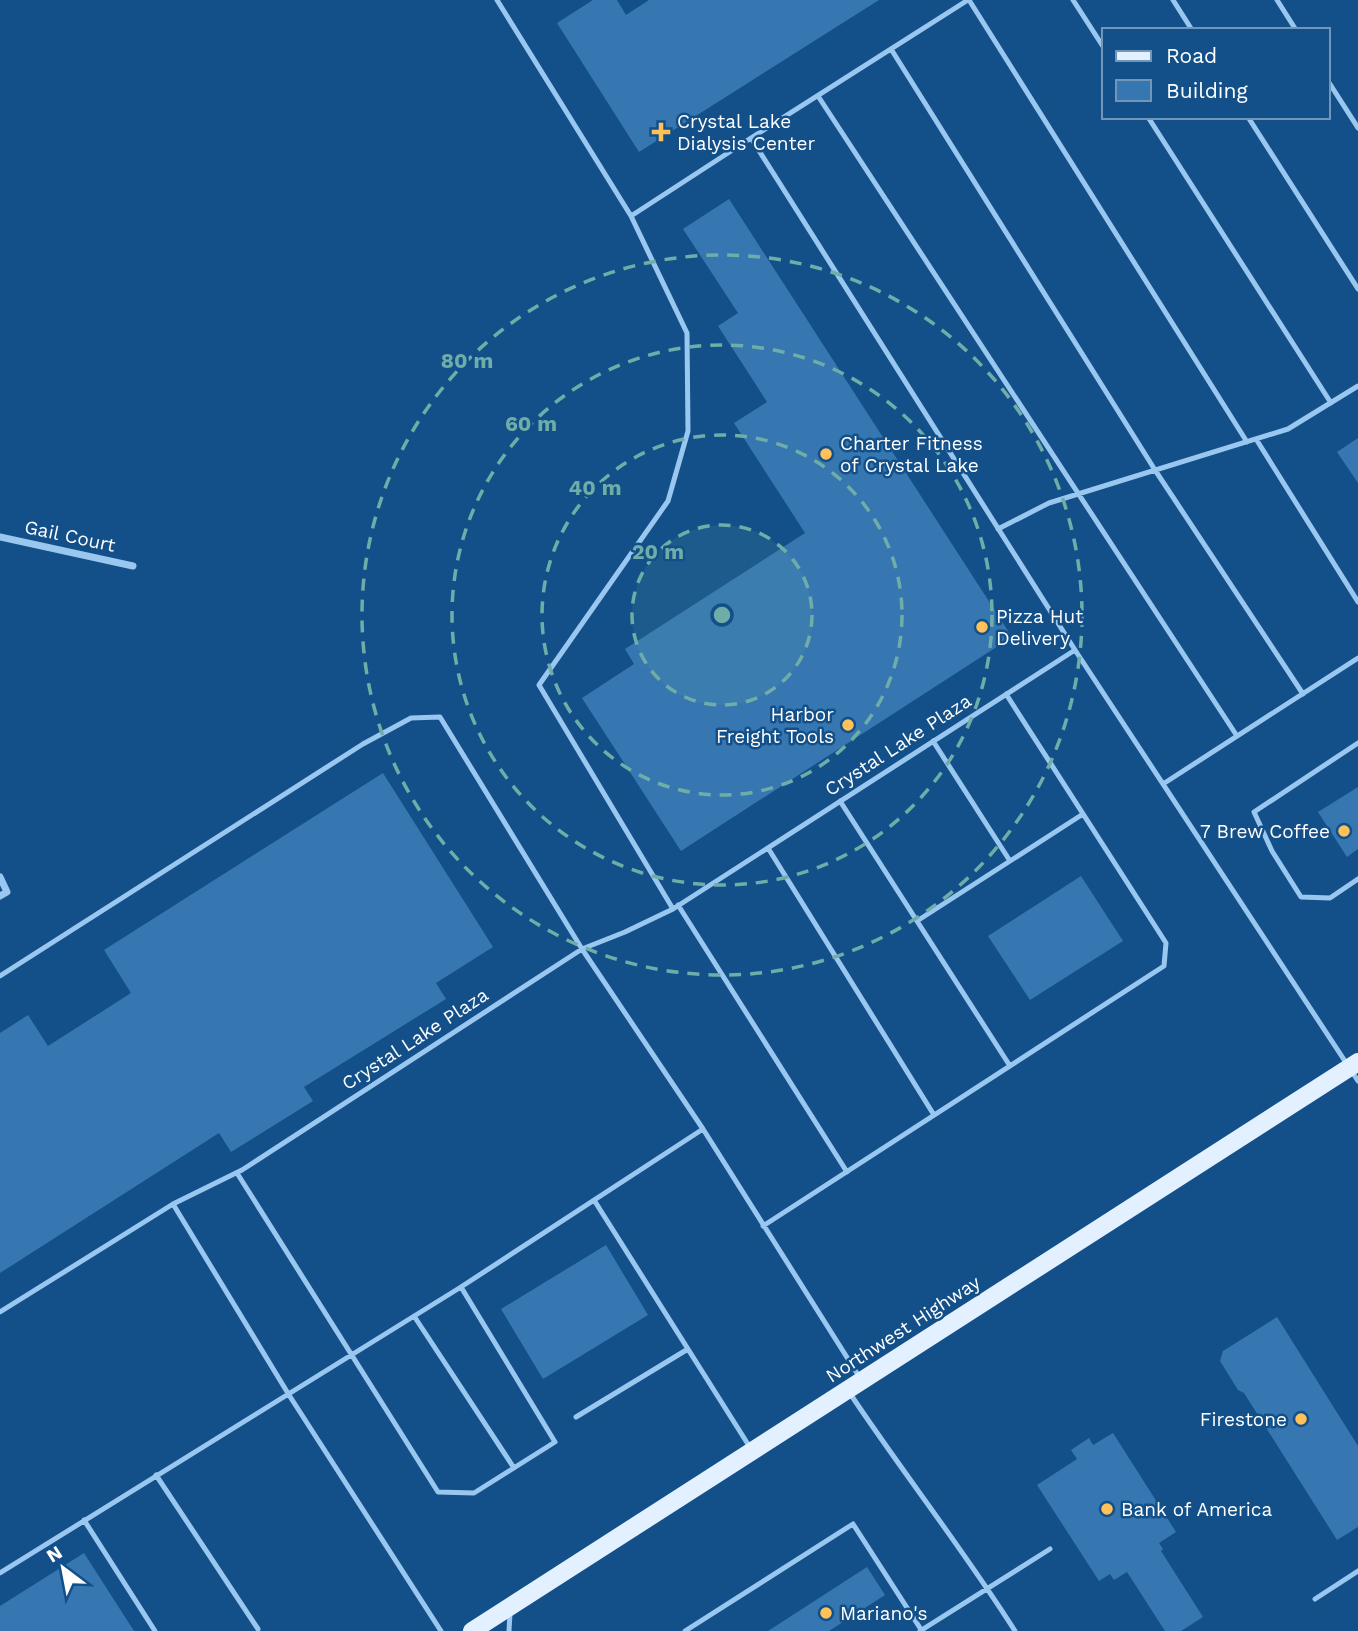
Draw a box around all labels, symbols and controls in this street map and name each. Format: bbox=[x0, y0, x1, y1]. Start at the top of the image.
legend bbox=[1102, 28, 1330, 119]
text: Road bbox=[1166, 43, 1217, 68]
text: Building bbox=[1166, 78, 1248, 103]
place label: Crystal Lake Dialysis Center bbox=[677, 110, 815, 155]
marker: Crystal Lake Dialysis Center bbox=[651, 122, 671, 142]
text: 80 m bbox=[441, 348, 493, 373]
text: 60 m bbox=[505, 411, 557, 436]
place label: Charter Fitness of Crystal Lake bbox=[840, 432, 983, 477]
marker: Charter Fitness of Crystal Lake bbox=[818, 446, 834, 462]
text: 40 m bbox=[569, 475, 621, 500]
street label: Gail Court bbox=[22, 515, 118, 557]
text: 20 m bbox=[632, 539, 684, 564]
centre of rings bbox=[710, 603, 734, 627]
place label: Pizza Hut Delivery bbox=[996, 605, 1083, 650]
marker: Pizza Hut Delivery bbox=[974, 619, 990, 635]
street label: Crystal Lake Plaza bbox=[821, 689, 976, 801]
place label: Harbor Freight Tools bbox=[716, 703, 834, 748]
marker: Harbor Freight Tools bbox=[840, 717, 856, 733]
place label: 7 Brew Coffee bbox=[1200, 820, 1330, 843]
marker: 7 Brew Coffee bbox=[1336, 823, 1352, 839]
street label: Crystal Lake Plaza bbox=[338, 983, 493, 1095]
street label: Northwest Highway bbox=[822, 1270, 985, 1387]
place label: Firestone bbox=[1200, 1408, 1287, 1431]
marker: Firestone bbox=[1293, 1411, 1309, 1427]
place label: Bank of America bbox=[1121, 1498, 1272, 1521]
marker: Bank of America bbox=[1099, 1501, 1115, 1517]
north arrow bbox=[28, 1533, 98, 1603]
text: N bbox=[42, 1541, 66, 1567]
place label: Mariano's bbox=[840, 1602, 927, 1625]
marker: Mariano's bbox=[818, 1605, 834, 1621]

